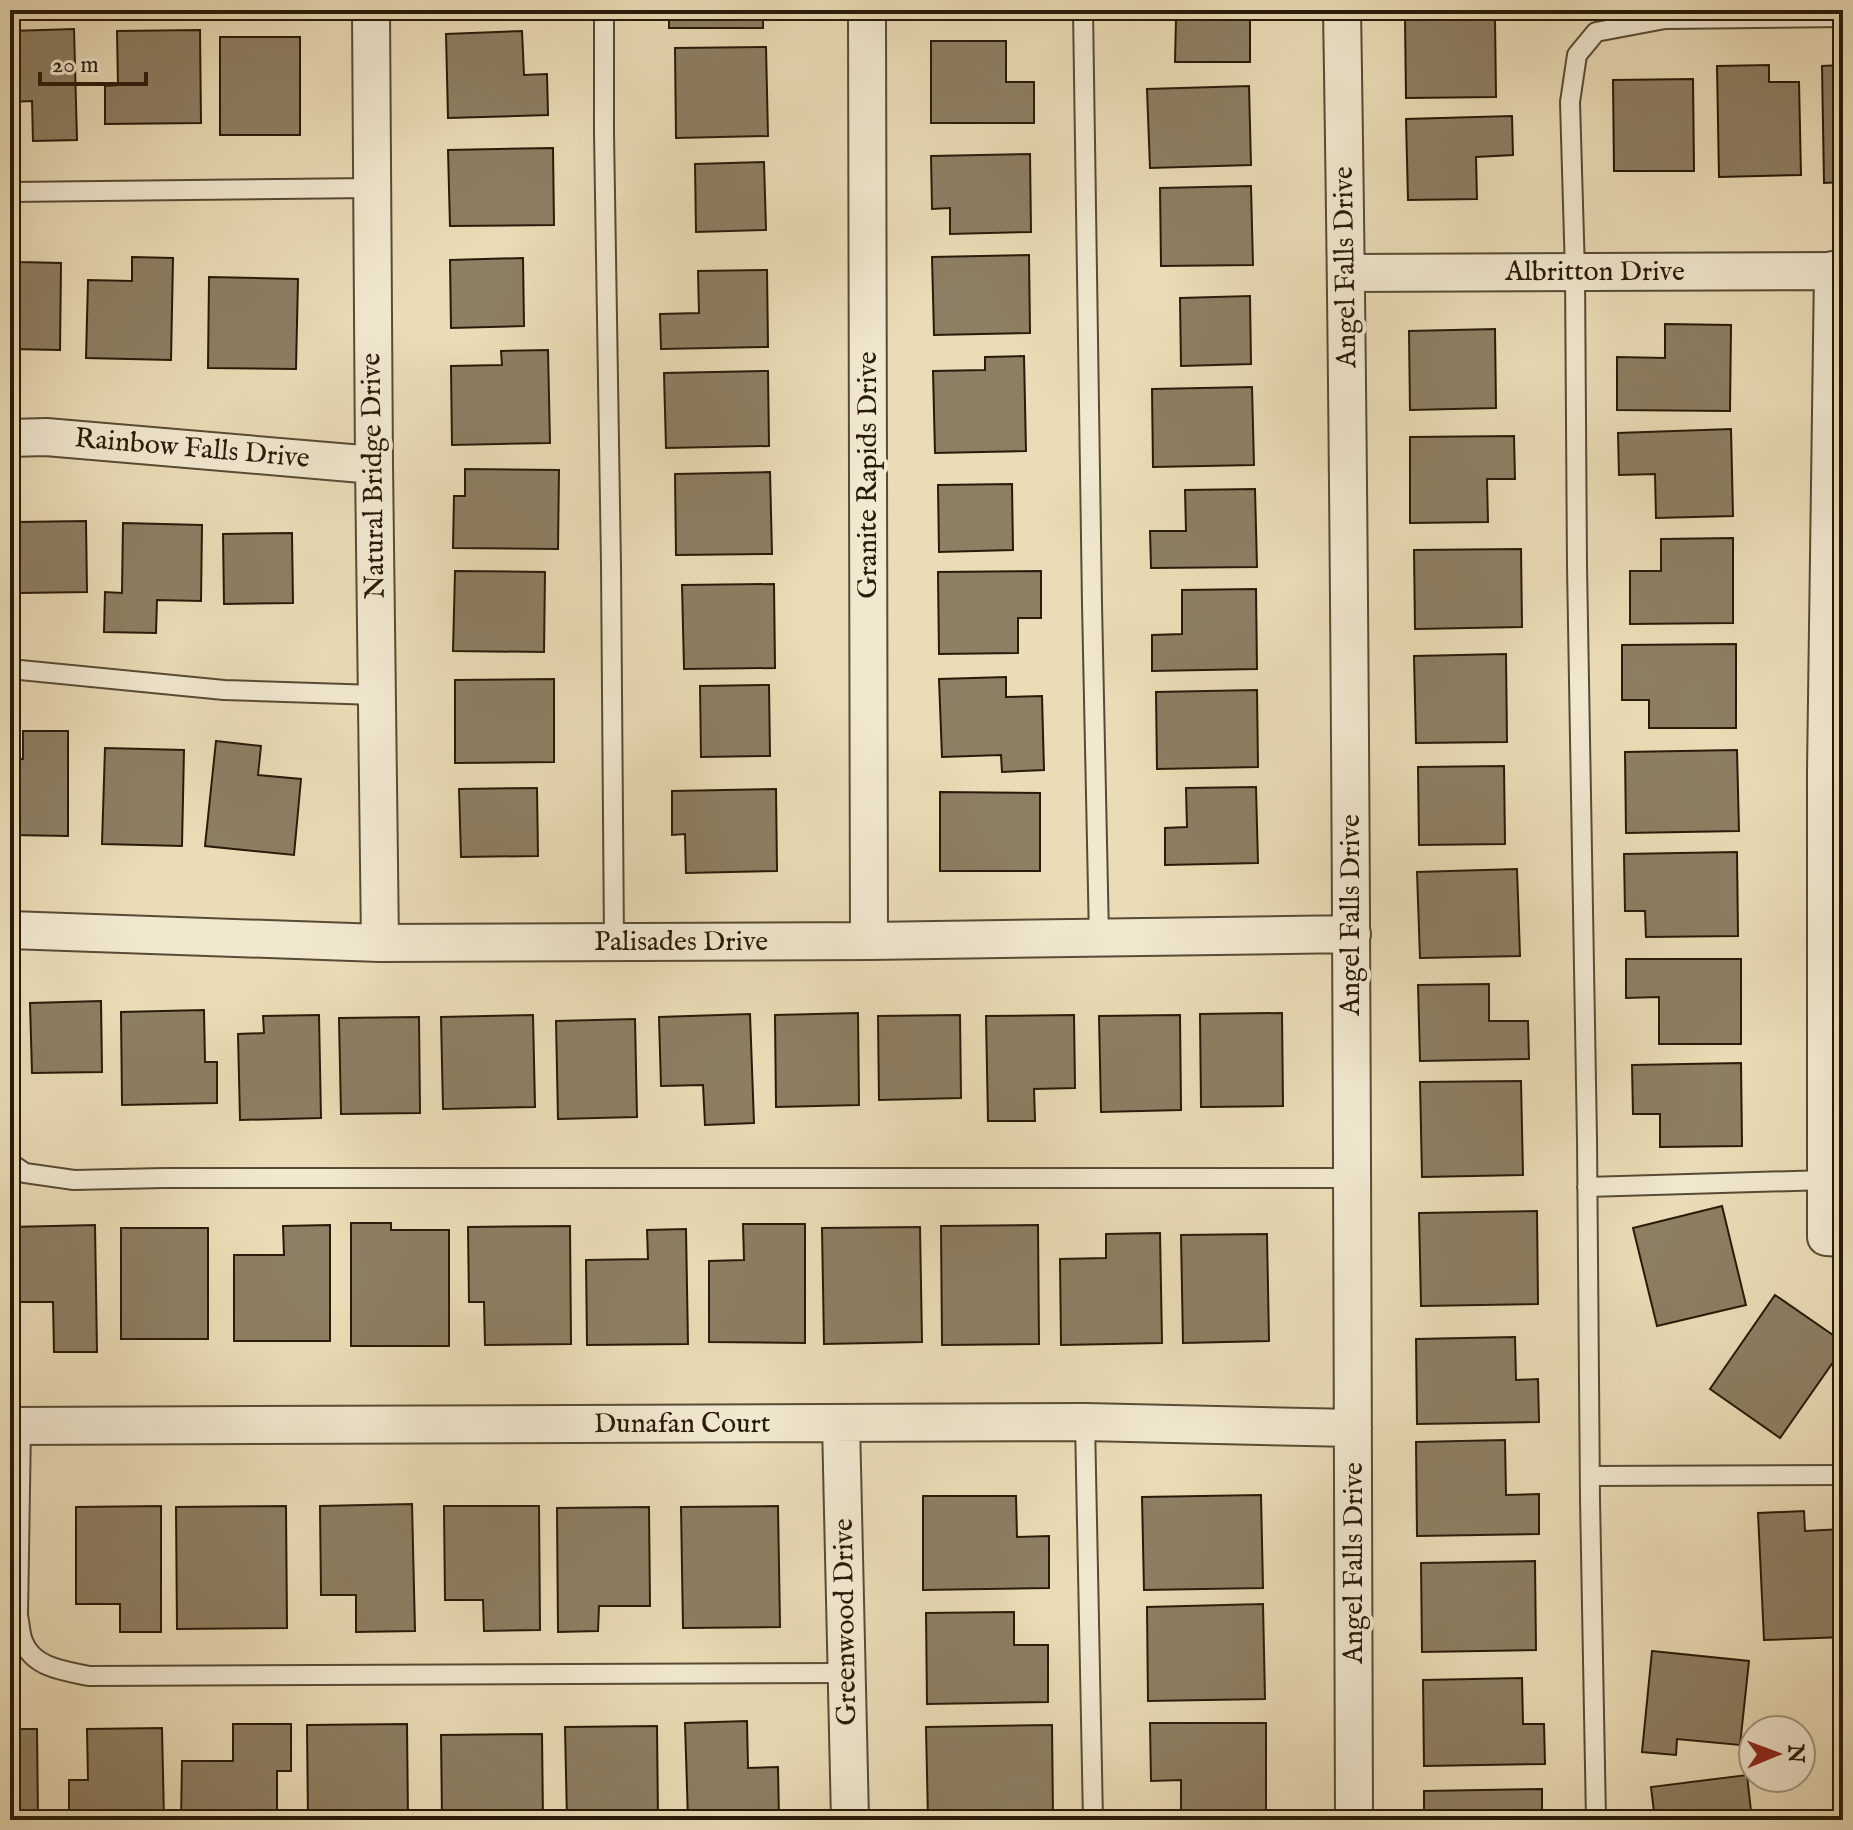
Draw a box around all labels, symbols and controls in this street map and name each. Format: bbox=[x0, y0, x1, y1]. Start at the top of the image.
scale bar bbox=[40, 36, 146, 86]
text: 20 m bbox=[52, 50, 99, 81]
street label: Angel Falls Drive bbox=[1327, 166, 1365, 369]
street label: Albritton Drive bbox=[1504, 255, 1685, 290]
street label: Granite Rapids Drive bbox=[851, 351, 886, 599]
street label: Natural Bridge Drive bbox=[354, 352, 394, 599]
street label: Rainbow Falls Drive bbox=[73, 421, 311, 477]
street label: Angel Falls Drive bbox=[1334, 814, 1369, 1017]
street label: Palisades Drive bbox=[594, 925, 768, 960]
street label: Dunafan Court bbox=[594, 1407, 771, 1442]
street label: Angel Falls Drive bbox=[1337, 1462, 1372, 1665]
street label: Greenwood Drive bbox=[827, 1518, 865, 1726]
north arrow bbox=[1737, 1714, 1817, 1794]
text: N bbox=[1781, 1743, 1809, 1763]

